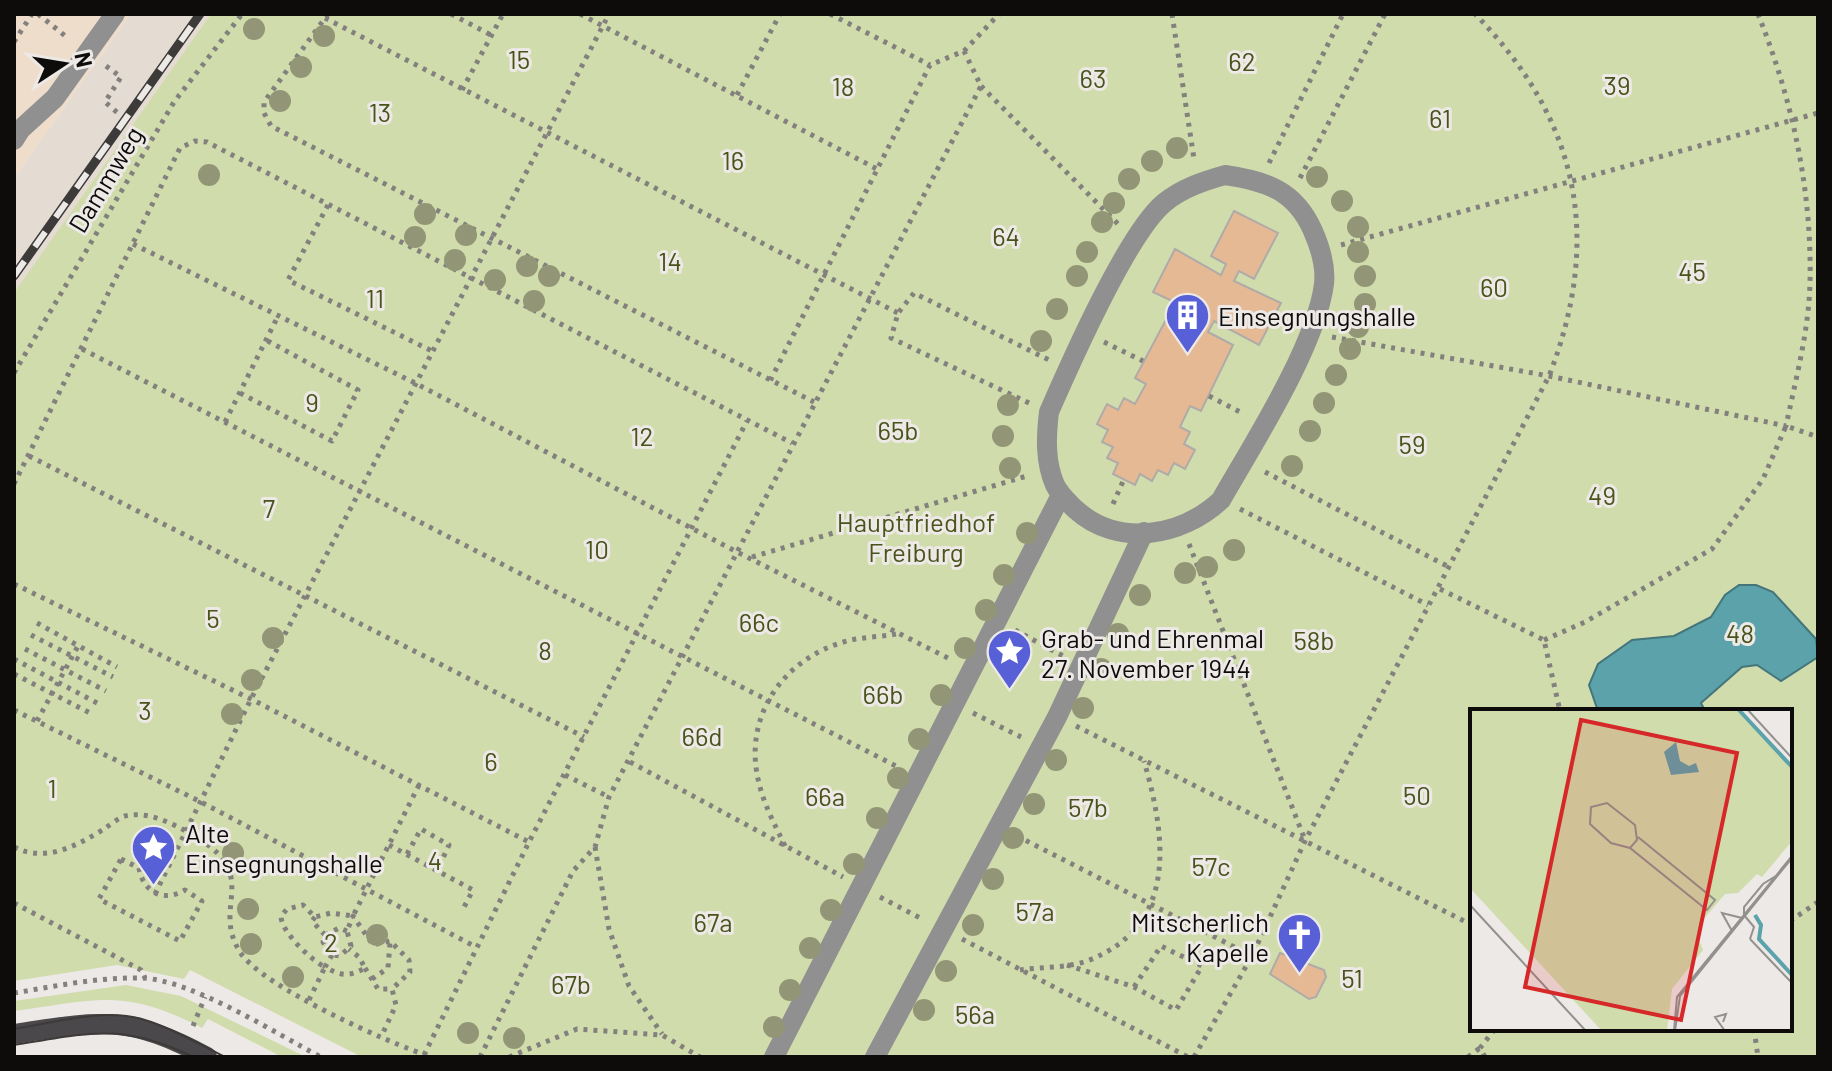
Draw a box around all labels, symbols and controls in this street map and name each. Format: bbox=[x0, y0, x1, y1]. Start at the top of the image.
north arrow bbox=[24, 24, 104, 104]
park label: 15 bbox=[508, 43, 530, 74]
park label: 62 bbox=[1228, 45, 1256, 76]
text: N bbox=[70, 50, 99, 69]
park label: 63 bbox=[1080, 62, 1106, 93]
park label: 39 bbox=[1604, 69, 1630, 100]
park label: 18 bbox=[832, 70, 854, 101]
park label: 13 bbox=[369, 96, 391, 127]
park label: 61 bbox=[1429, 102, 1451, 133]
street label: Dammweg bbox=[61, 120, 149, 238]
park label: 16 bbox=[722, 144, 744, 175]
park label: 64 bbox=[992, 220, 1020, 251]
park label: 14 bbox=[658, 245, 682, 276]
park label: 45 bbox=[1678, 255, 1706, 286]
park label: 60 bbox=[1480, 271, 1508, 302]
park label: 11 bbox=[366, 282, 384, 313]
building icon: Einsegnungshalle bbox=[1163, 291, 1211, 354]
place label: Einsegnungshalle bbox=[1218, 300, 1416, 331]
park label: 9 bbox=[305, 386, 319, 417]
park label: 65b bbox=[878, 414, 918, 445]
park label: 12 bbox=[630, 420, 654, 451]
park label: 59 bbox=[1399, 428, 1425, 459]
park label: 49 bbox=[1588, 479, 1616, 510]
park label: 7 bbox=[263, 492, 275, 523]
park label: Hauptfriedhof Freiburg bbox=[837, 506, 995, 567]
park label: 10 bbox=[585, 533, 609, 564]
park label: 5 bbox=[206, 602, 220, 633]
park label: 66c bbox=[739, 606, 779, 637]
park label: 48 bbox=[1726, 617, 1754, 648]
place label: Grab- und Ehrenmal 27. November 1944 bbox=[1041, 622, 1264, 683]
park label: 58b bbox=[1293, 624, 1335, 655]
place icon: Grab- und Ehrenmal 27. November 1944 bbox=[986, 628, 1034, 691]
park label: 8 bbox=[538, 634, 552, 665]
park label: 66b bbox=[863, 678, 903, 709]
park label: 3 bbox=[138, 694, 152, 725]
inset map bbox=[1470, 709, 1792, 1031]
park label: 66d bbox=[682, 720, 722, 751]
park label: 6 bbox=[484, 745, 498, 776]
park label: 1 bbox=[47, 772, 57, 803]
park label: 50 bbox=[1403, 779, 1431, 810]
park label: 66a bbox=[805, 780, 845, 811]
park label: 57b bbox=[1068, 791, 1108, 822]
place label: Alte Einsegnungshalle bbox=[185, 817, 383, 878]
place icon: Alte Einsegnungshalle bbox=[130, 823, 178, 886]
park label: 4 bbox=[428, 844, 442, 875]
park label: 57c bbox=[1191, 850, 1231, 881]
park label: 57a bbox=[1016, 895, 1054, 926]
park label: 67a bbox=[694, 906, 732, 937]
place label: Mitscherlich Kapelle bbox=[1131, 906, 1269, 967]
church icon: Mitscherlich Kapelle bbox=[1276, 912, 1324, 975]
park label: 2 bbox=[324, 926, 338, 957]
park label: 51 bbox=[1341, 962, 1363, 993]
park label: 67b bbox=[551, 968, 591, 999]
park label: 56a bbox=[955, 998, 995, 1029]

